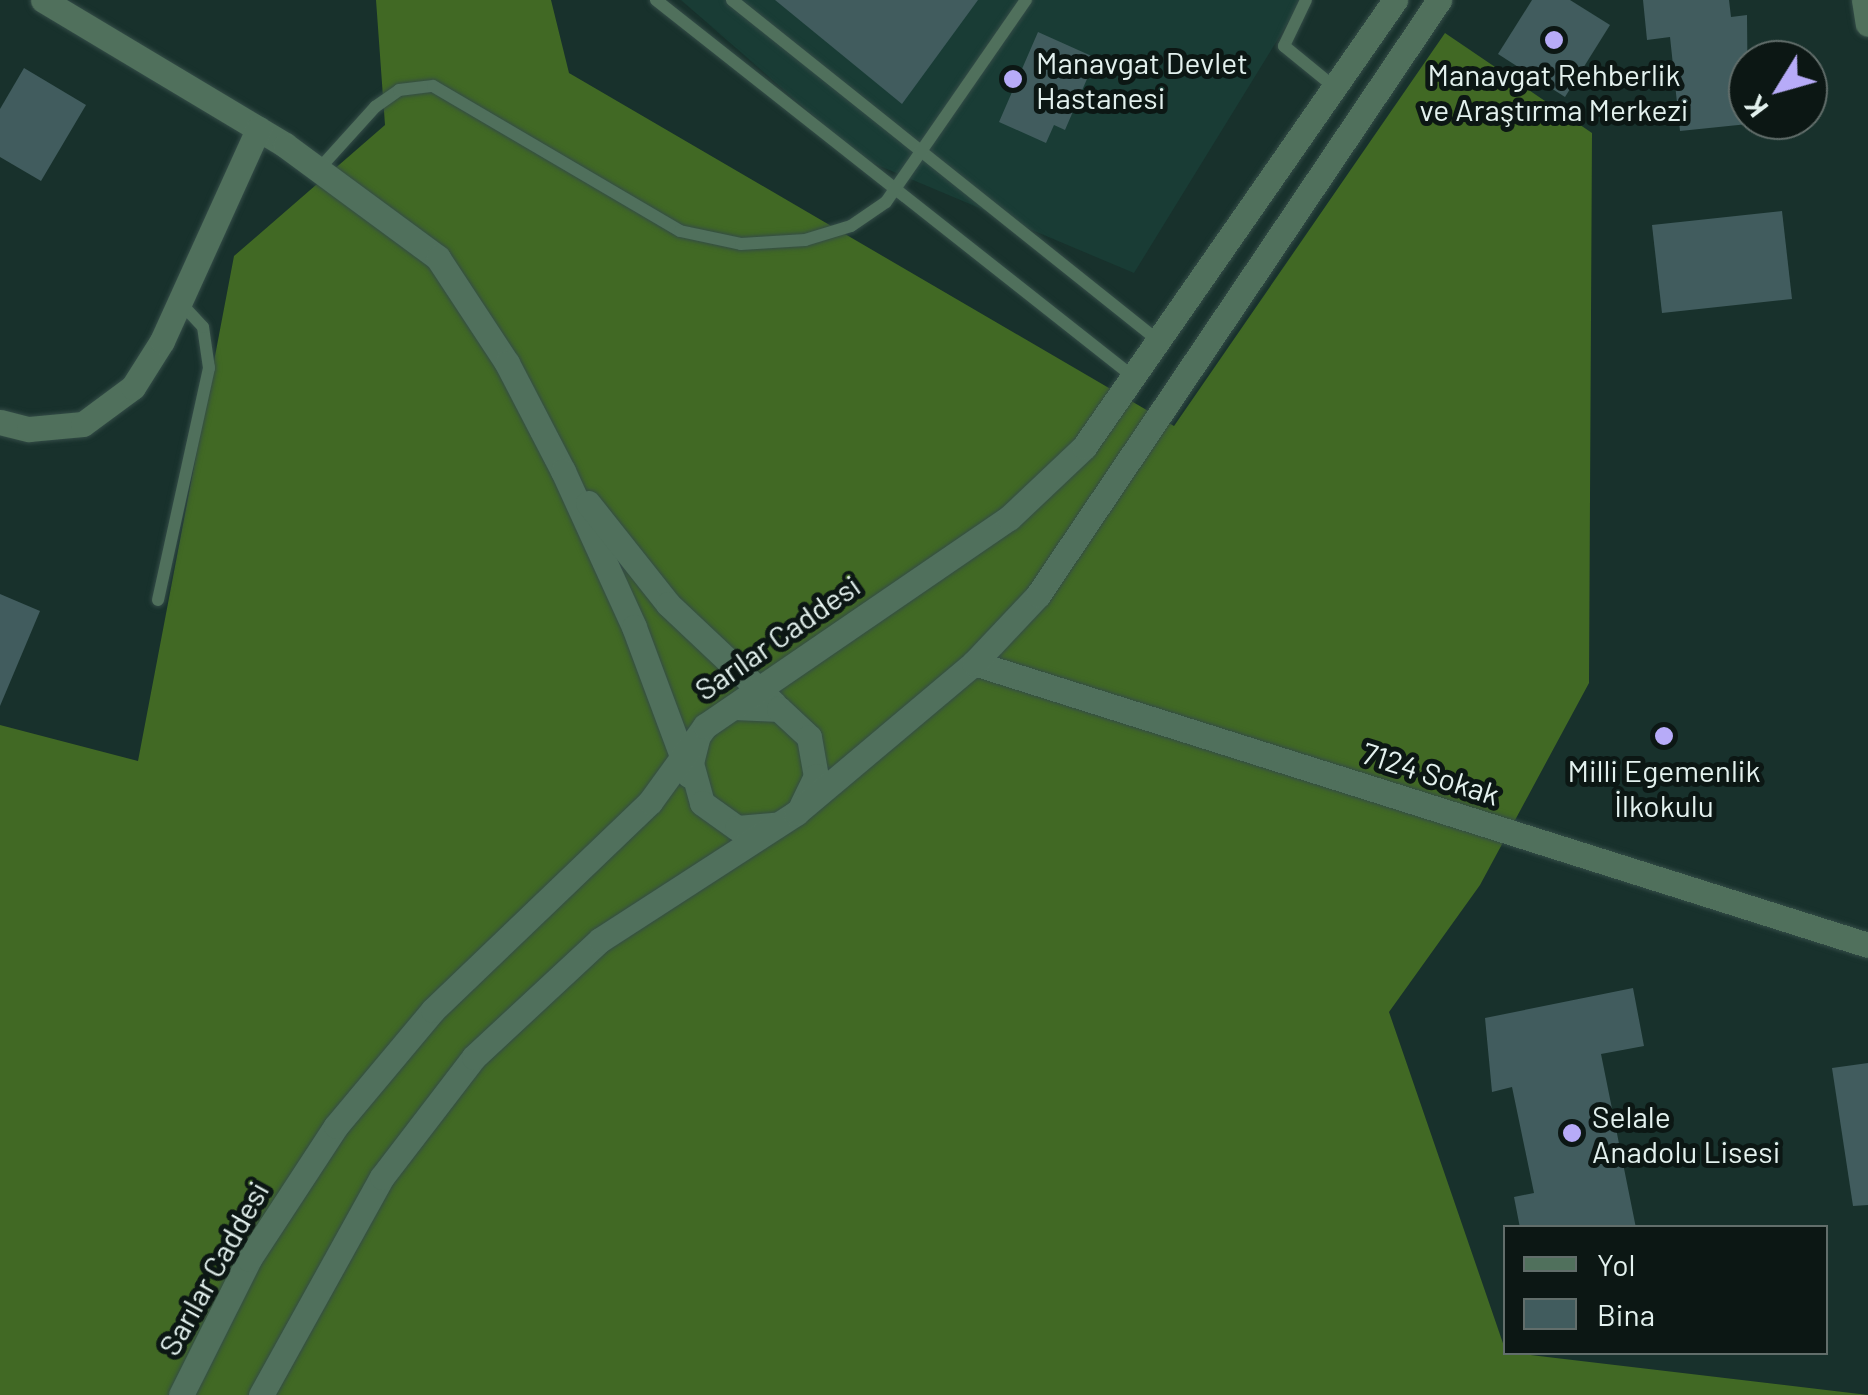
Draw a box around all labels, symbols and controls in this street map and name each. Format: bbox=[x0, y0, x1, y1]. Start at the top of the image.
marker: Manavgat Rehberlik ve Araştırma Merkezi bbox=[1543, 29, 1565, 51]
north arrow bbox=[1728, 40, 1828, 140]
place label: Manavgat Devlet Hastanesi bbox=[1036, 44, 1248, 114]
place label: Manavgat Rehberlik ve Araştırma Merkezi bbox=[1420, 56, 1688, 126]
marker: Manavgat Devlet Hastanesi bbox=[1000, 66, 1026, 92]
text: K bbox=[1737, 90, 1774, 124]
street label: Sarılar Caddesi bbox=[688, 567, 866, 707]
marker: Milli Egemenlik İlkokulu bbox=[1653, 725, 1675, 747]
street label: 7124 Sokak bbox=[1358, 734, 1504, 812]
place label: Milli Egemenlik İlkokulu bbox=[1567, 752, 1761, 822]
place label: Selale Anadolu Lisesi bbox=[1592, 1098, 1780, 1168]
marker: Selale Anadolu Lisesi bbox=[1561, 1122, 1583, 1144]
street label: Sarılar Caddesi bbox=[150, 1175, 276, 1361]
legend bbox=[1503, 1225, 1828, 1355]
text: Yol bbox=[1597, 1246, 1635, 1282]
text: Bina bbox=[1597, 1296, 1655, 1332]

